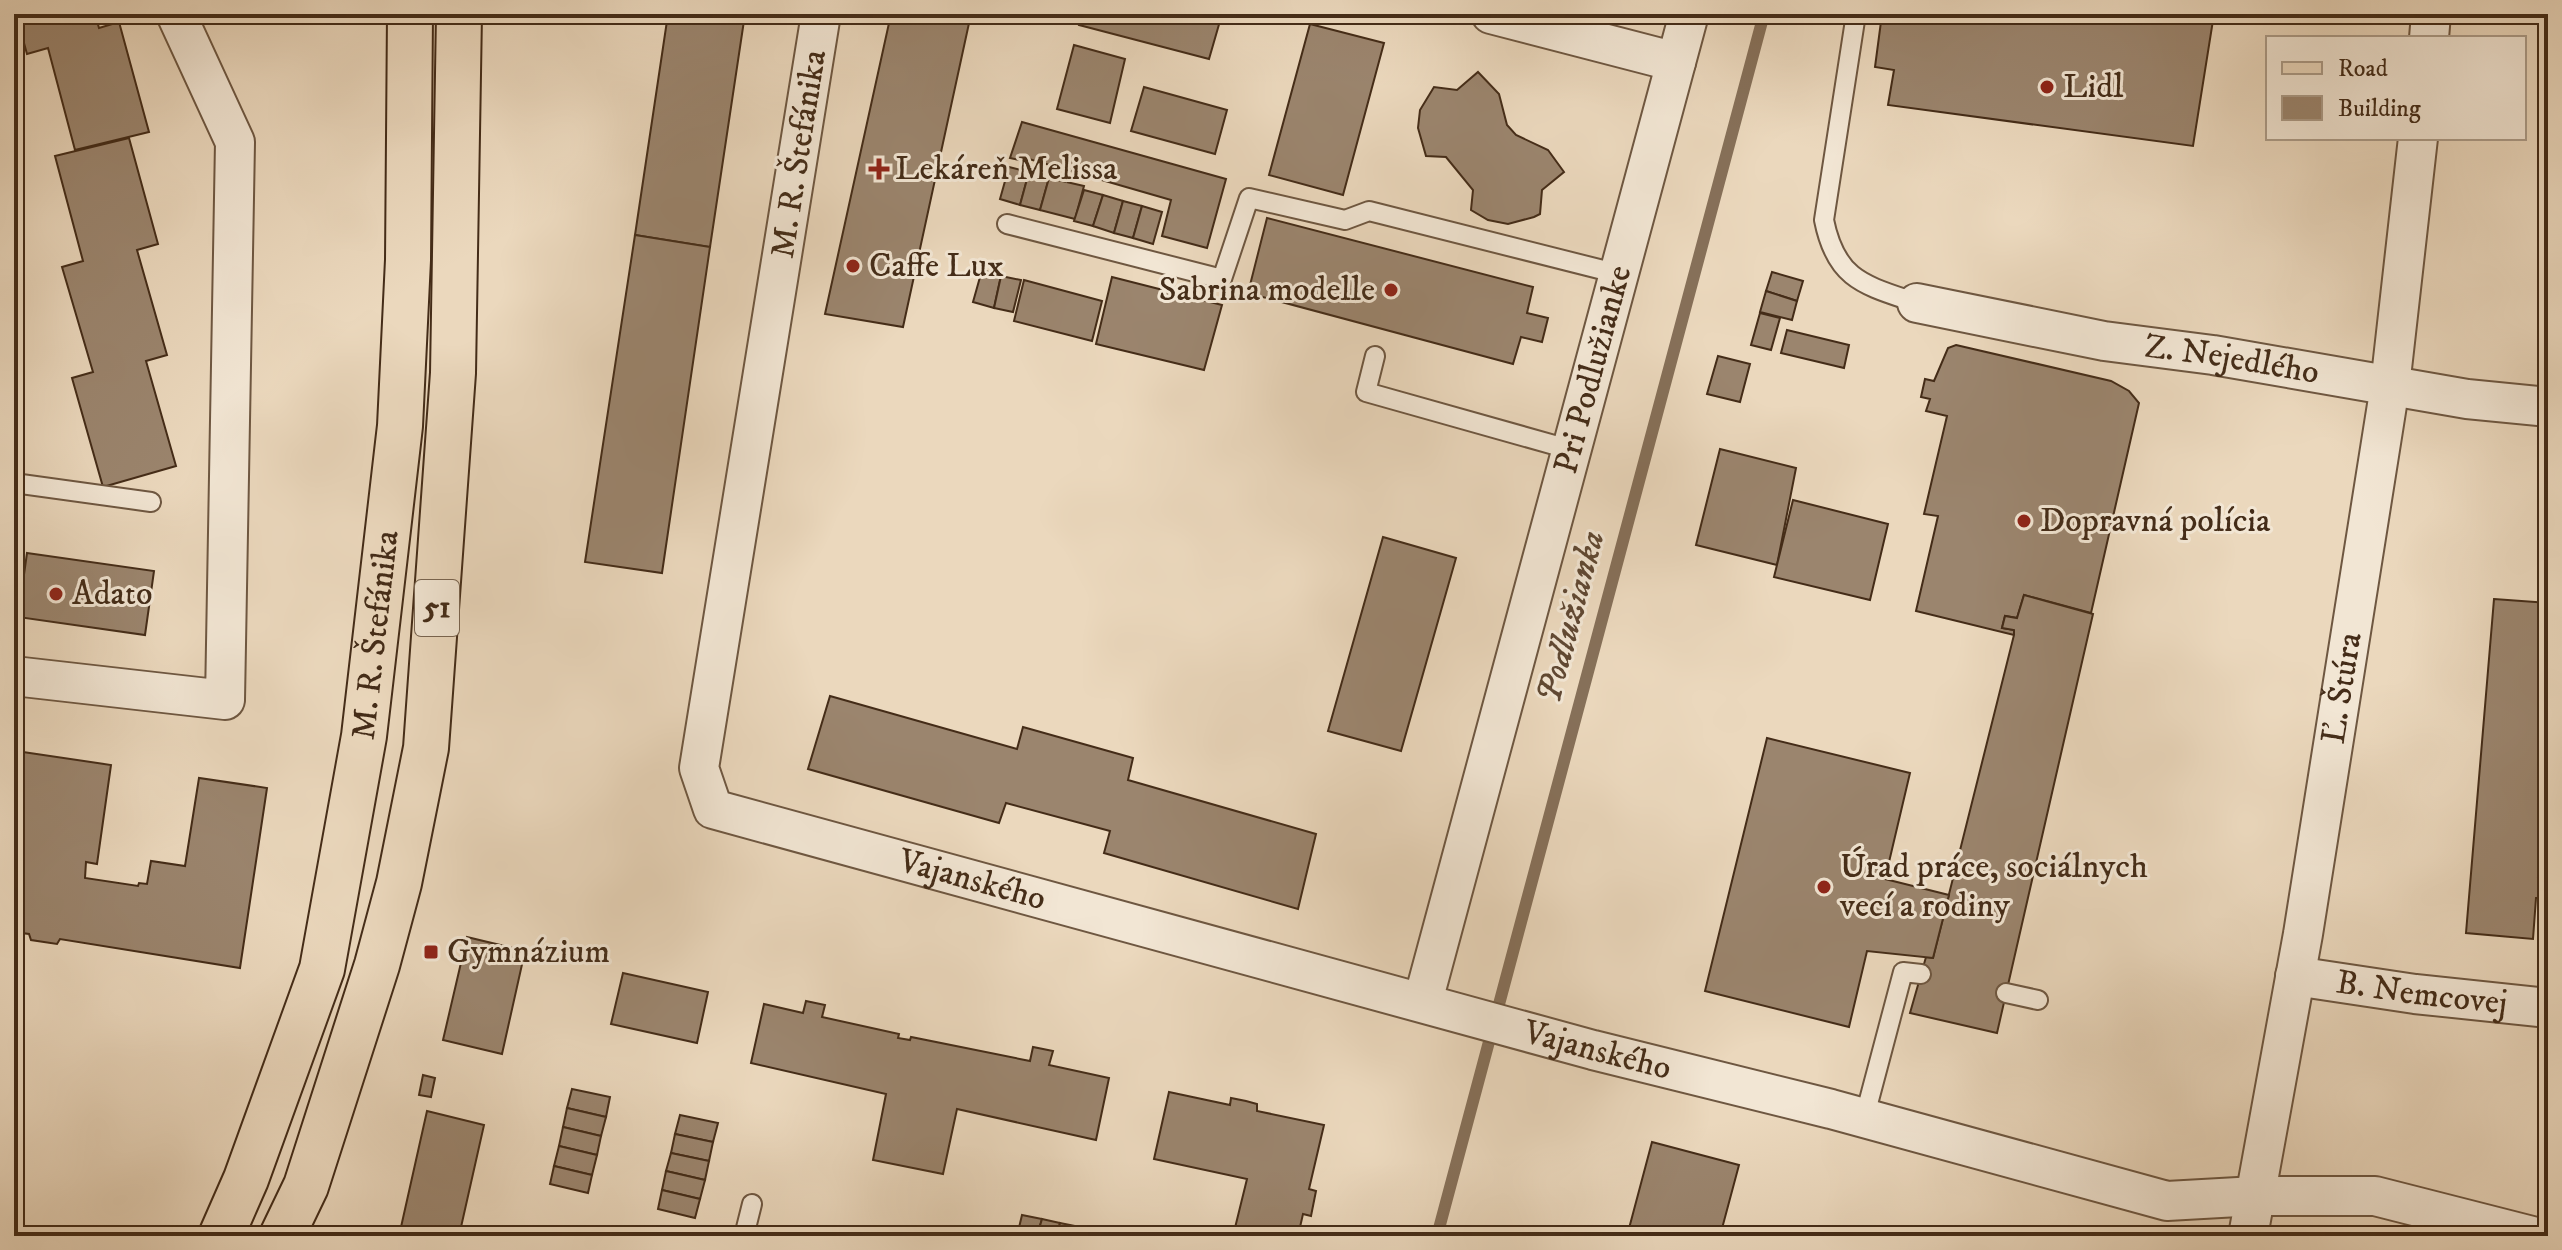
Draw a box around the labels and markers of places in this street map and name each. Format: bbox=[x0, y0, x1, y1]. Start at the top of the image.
place label: Lidl bbox=[2063, 66, 2124, 108]
marker: Lidl bbox=[2038, 78, 2056, 96]
place label: Lekáreň Melissa bbox=[895, 148, 1118, 190]
marker: Lekáreň Melissa bbox=[870, 160, 888, 178]
place label: Caffe Lux bbox=[869, 245, 1004, 287]
marker: Caffe Lux bbox=[844, 257, 862, 275]
place label: Sabrina modelle bbox=[1159, 269, 1375, 311]
marker: Sabrina modelle bbox=[1382, 281, 1400, 299]
place label: Dopravná polícia bbox=[2040, 500, 2271, 542]
marker: Dopravná polícia bbox=[2015, 512, 2033, 530]
place label: Adato bbox=[72, 573, 152, 615]
marker: Adato bbox=[47, 585, 65, 603]
place label: Úrad práce, sociálnych vecí a rodiny bbox=[1839, 846, 2148, 927]
marker: Úrad práce, sociálnych vecí a rodiny bbox=[1815, 878, 1833, 896]
place label: Gymnázium bbox=[447, 931, 610, 973]
marker: Gymnázium bbox=[422, 943, 440, 961]

